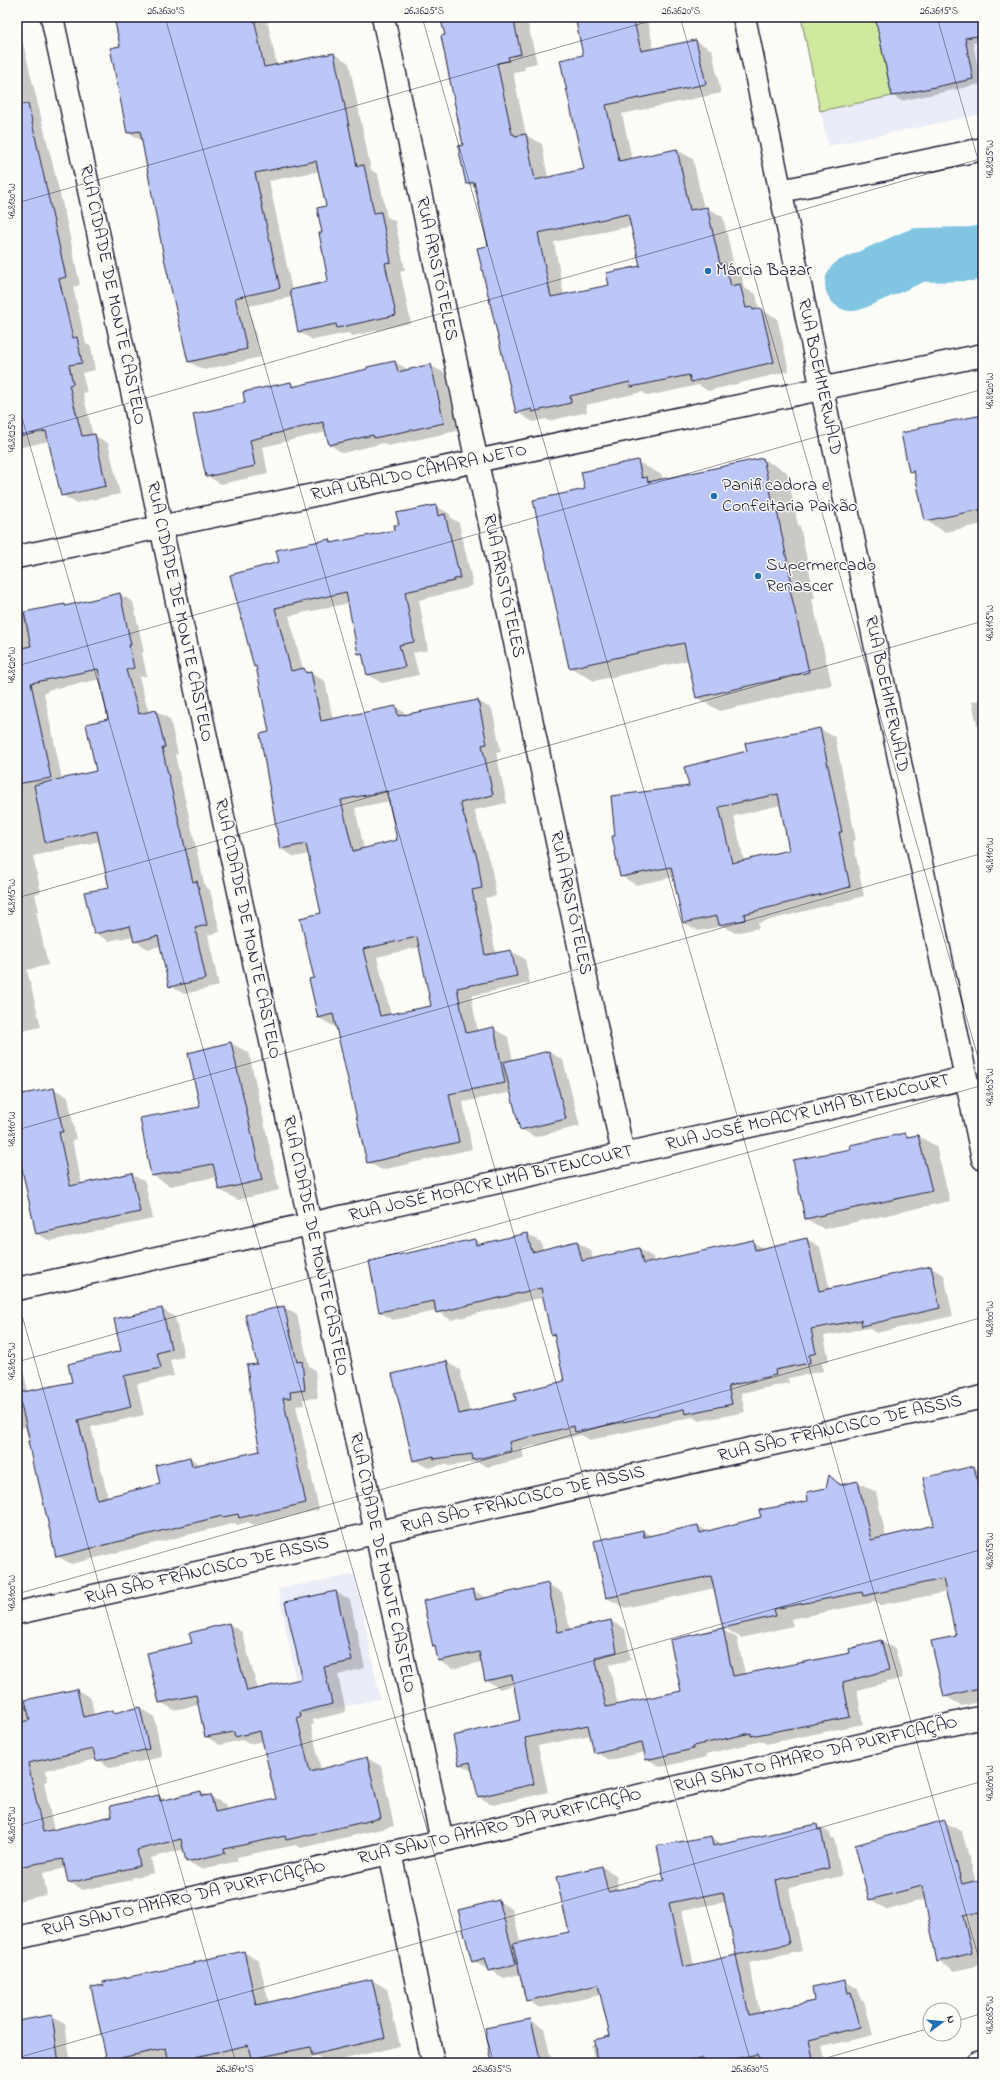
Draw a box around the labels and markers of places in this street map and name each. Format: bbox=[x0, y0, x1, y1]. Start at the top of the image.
place label: Márcia Bazar bbox=[716, 258, 812, 284]
marker: Márcia Bazar bbox=[703, 266, 713, 276]
place label: Panificadora e Confeitaria Paixão bbox=[722, 473, 857, 520]
marker: Panificadora e Confeitaria Paixão bbox=[709, 491, 719, 501]
place label: Supermercado Renascer bbox=[766, 553, 876, 600]
marker: Supermercado Renascer bbox=[753, 571, 763, 581]

